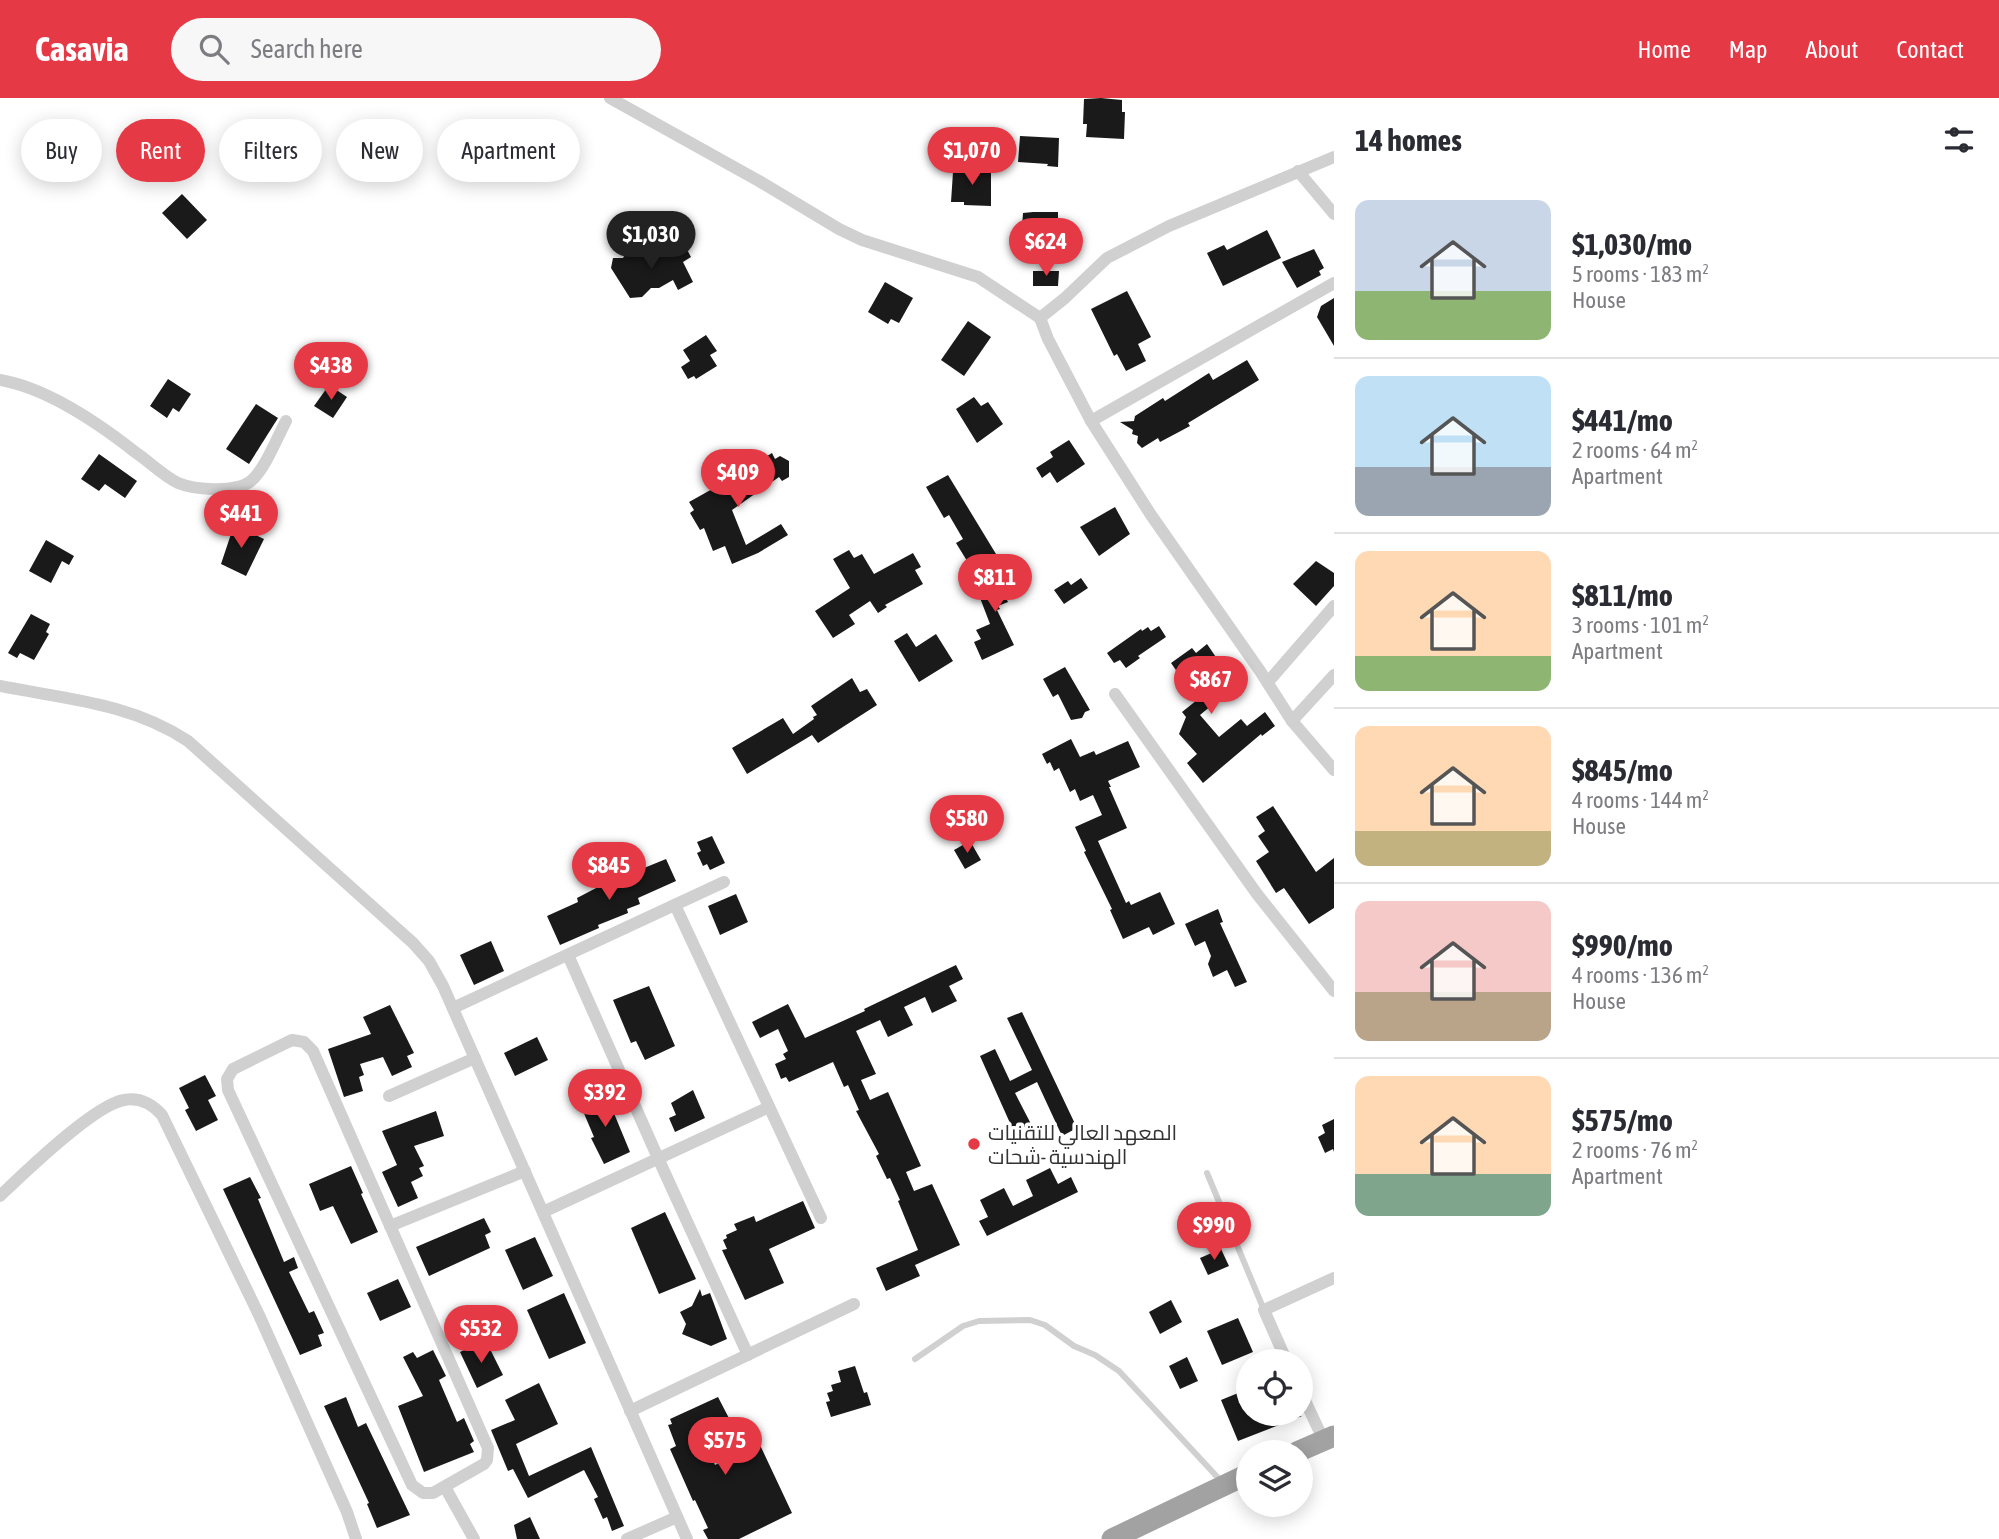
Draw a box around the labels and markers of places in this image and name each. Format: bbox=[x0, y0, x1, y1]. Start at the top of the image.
pin: $1,070 bbox=[915, 127, 1029, 187]
pin: $1,030 bbox=[594, 212, 708, 271]
pin: $624 bbox=[1005, 218, 1087, 278]
pin: $438 bbox=[290, 342, 372, 402]
pin: $409 bbox=[697, 450, 779, 509]
pin: $441 bbox=[200, 490, 282, 550]
pin: $811 bbox=[954, 554, 1036, 614]
pin: $867 bbox=[1170, 656, 1252, 716]
pin: $580 bbox=[926, 796, 1008, 855]
pin: $845 bbox=[568, 842, 650, 902]
pin: $392 bbox=[564, 1070, 646, 1129]
place label: المعهد العالي للتقنيات الهندسية -شحات bbox=[988, 1120, 1177, 1170]
marker: المعهد العالي للتقنيات الهندسية -شحات bbox=[966, 1136, 982, 1152]
pin: $990 bbox=[1173, 1202, 1255, 1262]
pin: $532 bbox=[440, 1306, 522, 1365]
pin: $575 bbox=[684, 1418, 766, 1477]

